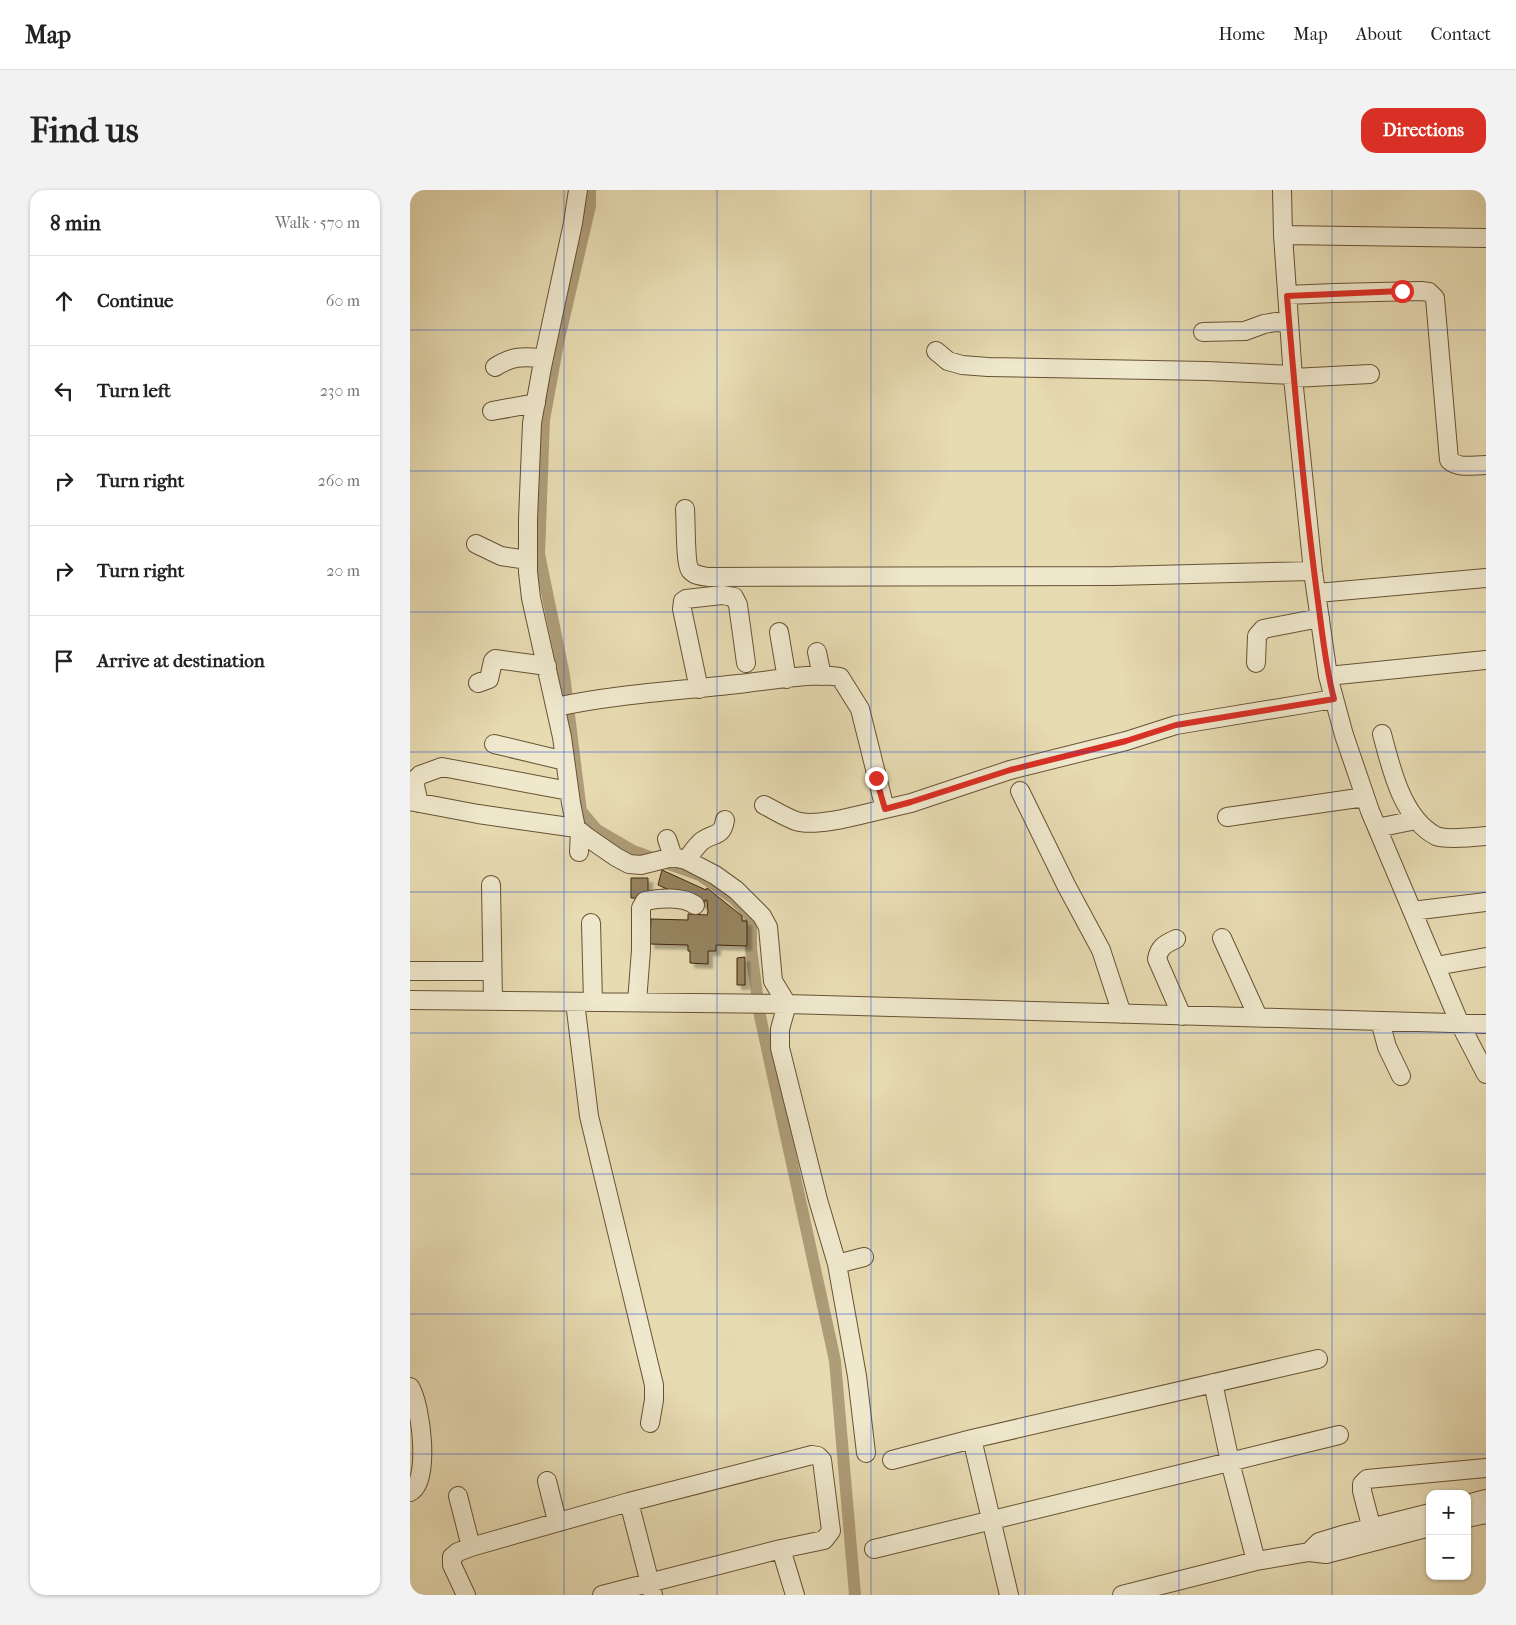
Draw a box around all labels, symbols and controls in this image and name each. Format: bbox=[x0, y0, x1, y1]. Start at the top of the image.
text: Map bbox=[25, 21, 71, 49]
text: Home bbox=[1218, 24, 1265, 45]
text: Map bbox=[1293, 24, 1328, 45]
text: About bbox=[1356, 24, 1402, 45]
text: Contact bbox=[1430, 24, 1491, 45]
button: Directions bbox=[1361, 108, 1486, 153]
text: Find us bbox=[30, 110, 139, 151]
text: 8 min bbox=[50, 211, 101, 235]
text: Walk · 570 m bbox=[275, 213, 360, 232]
route start bbox=[1391, 280, 1414, 303]
icon: ahead bbox=[50, 287, 78, 315]
text: Continue bbox=[97, 290, 173, 312]
text: 60 m bbox=[326, 291, 360, 310]
icon: left bbox=[50, 377, 78, 405]
text: Turn left bbox=[97, 380, 171, 402]
text: 230 m bbox=[320, 381, 360, 400]
icon: right bbox=[50, 467, 78, 495]
text: Turn right bbox=[97, 470, 184, 492]
text: 260 m bbox=[318, 471, 360, 490]
icon: right bbox=[50, 557, 78, 585]
text: Turn right bbox=[97, 560, 184, 582]
text: 20 m bbox=[326, 561, 360, 580]
icon: arrive bbox=[50, 647, 78, 675]
text: Arrive at destination bbox=[97, 650, 265, 672]
route end bbox=[865, 767, 888, 790]
map controls bbox=[1426, 1490, 1471, 1580]
button: + bbox=[1426, 1490, 1471, 1535]
button: − bbox=[1426, 1535, 1471, 1580]

